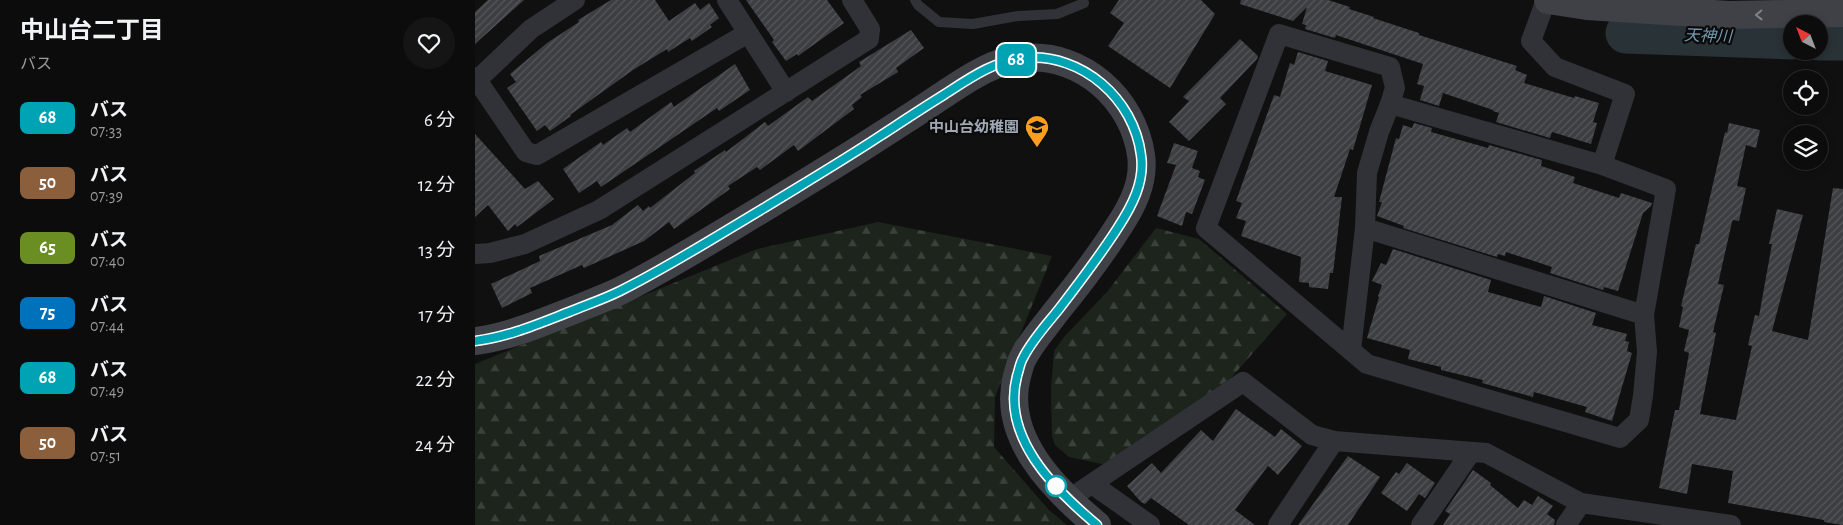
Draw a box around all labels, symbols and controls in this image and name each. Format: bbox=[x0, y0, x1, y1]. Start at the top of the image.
one-way arrow bbox=[1755, 10, 1763, 20]
north arrow bbox=[1783, 15, 1827, 60]
map controls bbox=[1783, 15, 1828, 170]
button: heart bbox=[403, 17, 455, 69]
text: 中山台二丁目 bbox=[20, 19, 164, 43]
water label: 天神川 bbox=[1684, 26, 1734, 45]
line badge: 68 bbox=[993, 44, 1039, 76]
text: 68 bbox=[1007, 51, 1025, 69]
text: バス bbox=[20, 56, 52, 72]
button: locate bbox=[1783, 70, 1828, 115]
text: バス bbox=[90, 101, 128, 120]
text: 68 bbox=[39, 109, 56, 127]
text: 6 分 bbox=[424, 111, 455, 130]
school or university icon: 中山台幼稚園 bbox=[1024, 114, 1050, 148]
place label: 中山台幼稚園 bbox=[929, 119, 1019, 135]
text: 07:33 bbox=[90, 123, 122, 139]
button: layers bbox=[1783, 125, 1828, 170]
text: バス bbox=[90, 166, 128, 185]
text: 50 bbox=[39, 174, 56, 192]
text: 12 分 bbox=[418, 176, 455, 195]
text: 07:39 bbox=[90, 188, 123, 204]
text: バス bbox=[90, 231, 128, 250]
text: 65 bbox=[39, 239, 56, 257]
text: 13 分 bbox=[419, 241, 455, 260]
text: 07:40 bbox=[90, 253, 125, 269]
text: バス bbox=[90, 296, 128, 315]
text: 75 bbox=[40, 304, 55, 322]
text: 17 分 bbox=[418, 306, 455, 325]
text: 07:44 bbox=[90, 318, 124, 334]
text: バス bbox=[90, 361, 128, 380]
text: 68 bbox=[39, 369, 56, 387]
text: 22 分 bbox=[416, 371, 455, 390]
text: 07:49 bbox=[90, 383, 124, 399]
text: バス bbox=[90, 426, 128, 445]
text: 50 bbox=[39, 434, 56, 452]
text: 24 分 bbox=[415, 436, 455, 455]
text: 07:51 bbox=[90, 448, 121, 464]
unlabelled marker bbox=[1045, 475, 1067, 497]

